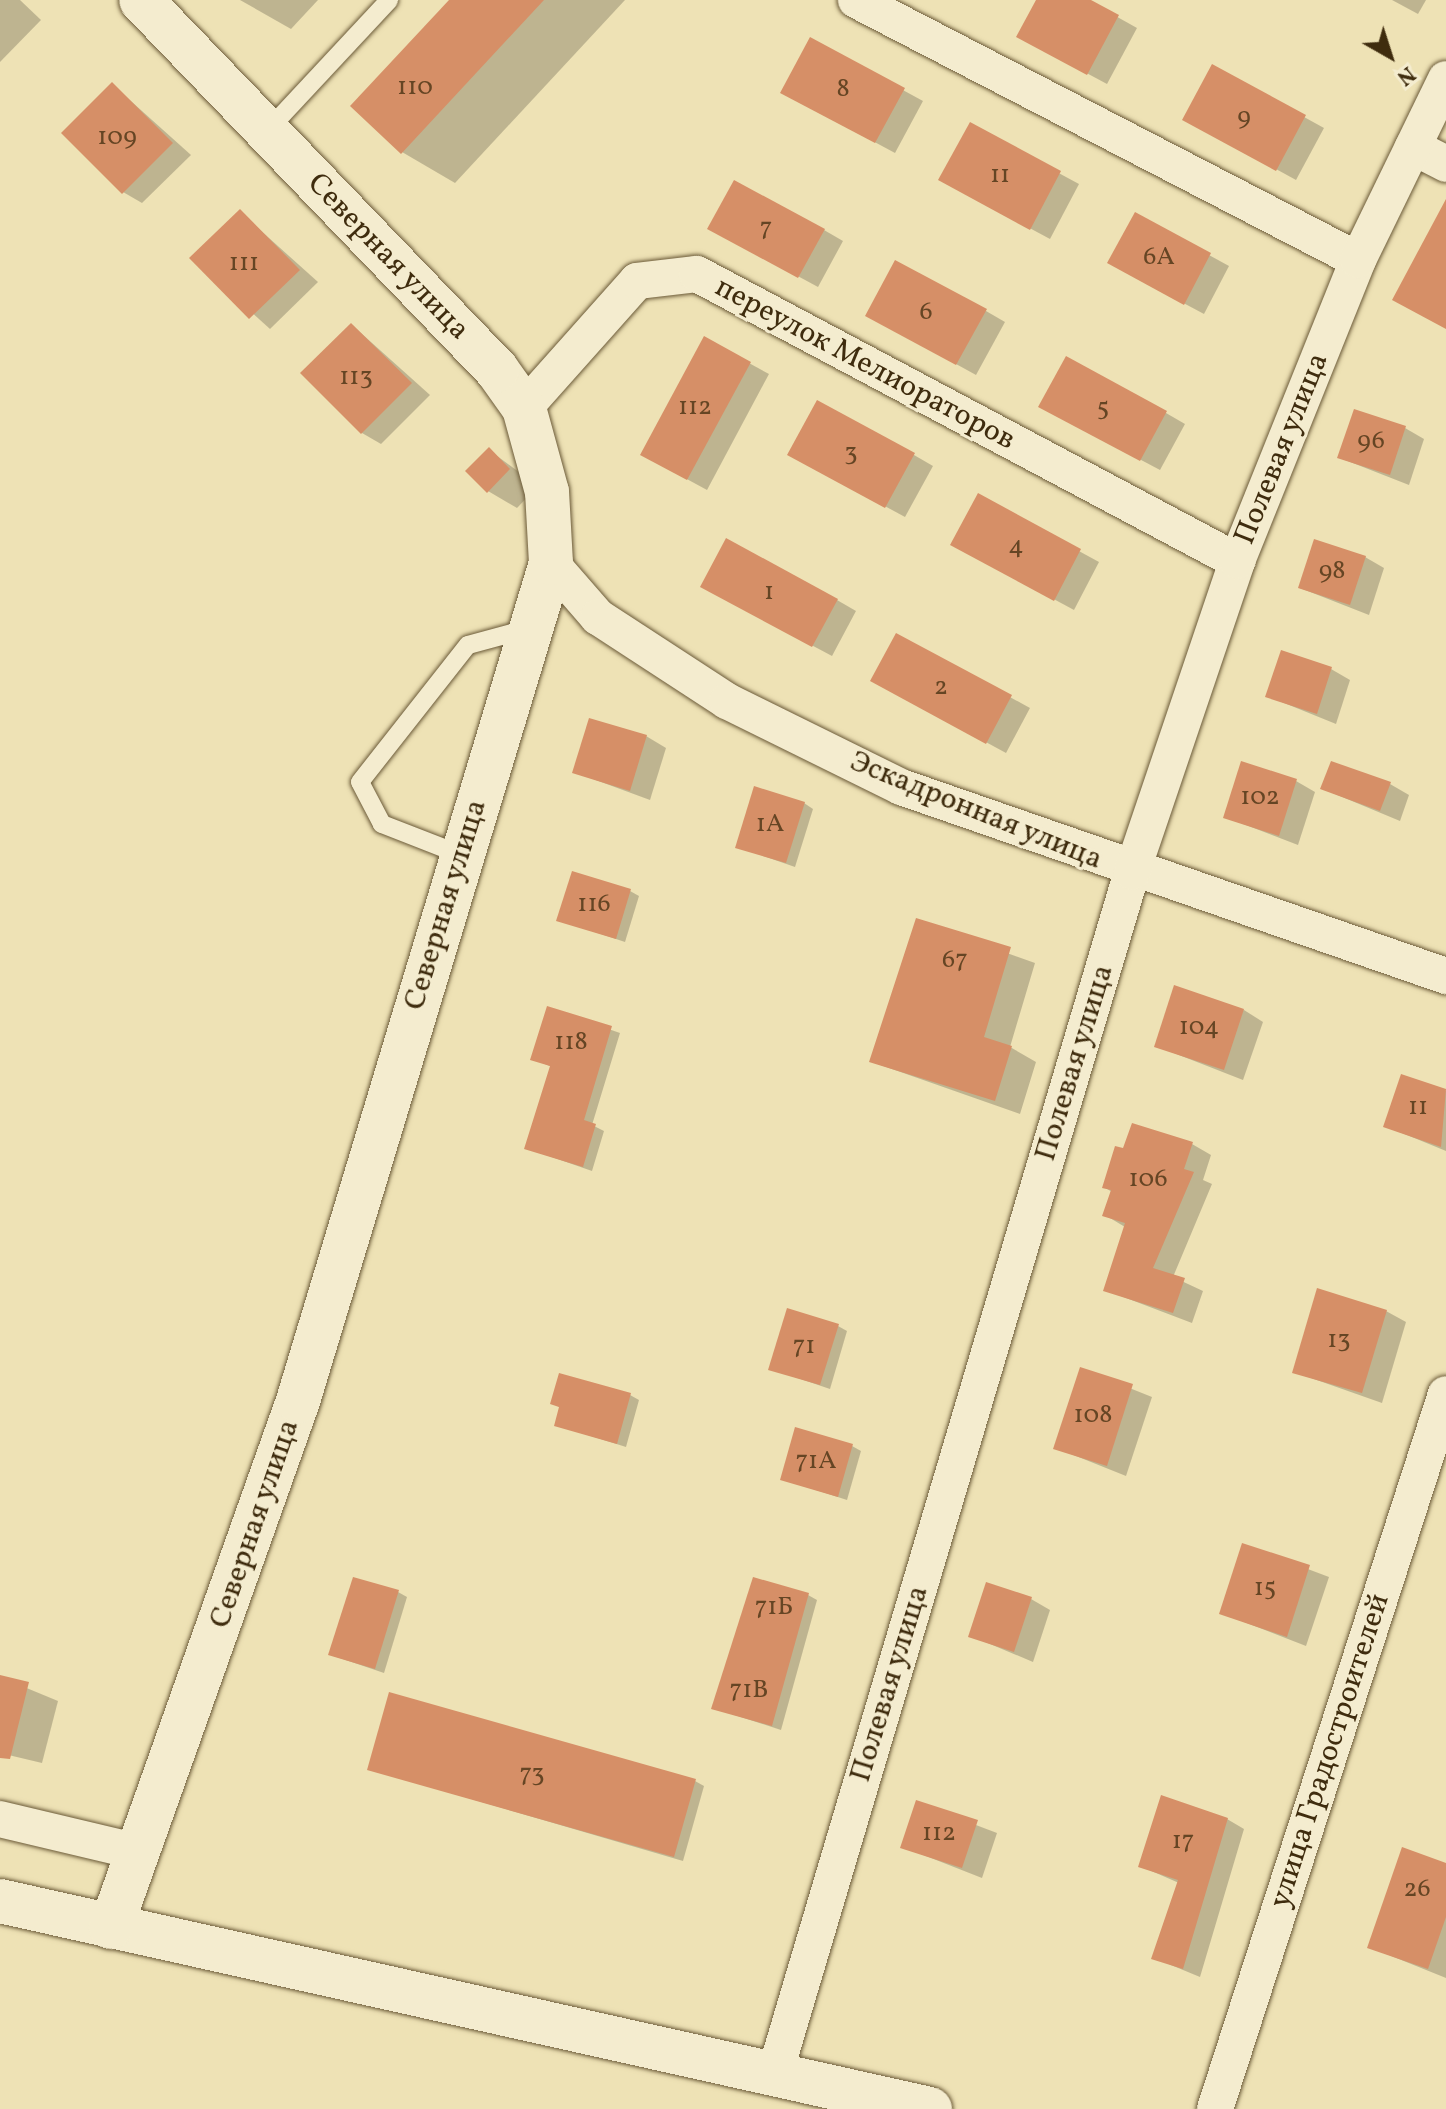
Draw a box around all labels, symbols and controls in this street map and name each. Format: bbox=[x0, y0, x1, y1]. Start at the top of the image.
north arrow bbox=[1350, 16, 1430, 96]
text: N bbox=[1389, 58, 1421, 92]
house number: 110 bbox=[397, 72, 433, 104]
house number: 8 bbox=[836, 74, 850, 106]
house number: 9 bbox=[1237, 102, 1251, 134]
house number: 109 bbox=[97, 122, 137, 154]
house number: 11 bbox=[990, 160, 1010, 192]
street label: Северная улица bbox=[299, 166, 477, 348]
house number: 7 bbox=[760, 213, 772, 245]
house number: 6А bbox=[1143, 242, 1175, 274]
house number: 111 bbox=[229, 248, 259, 280]
street label: переулок Мелиораторов bbox=[709, 270, 1021, 458]
house number: 6 bbox=[919, 297, 933, 329]
street label: Полевая улица bbox=[1227, 348, 1337, 550]
house number: 113 bbox=[339, 362, 373, 394]
house number: 112 bbox=[678, 392, 712, 424]
house number: 5 bbox=[1097, 393, 1109, 425]
house number: 96 bbox=[1357, 426, 1385, 458]
house number: 3 bbox=[844, 438, 858, 470]
house number: 4 bbox=[1008, 531, 1024, 563]
house number: 98 bbox=[1319, 556, 1345, 588]
house number: 1 bbox=[764, 577, 774, 609]
house number: 2 bbox=[934, 672, 948, 704]
street label: Эскадронная улица bbox=[844, 744, 1108, 878]
house number: 102 bbox=[1240, 782, 1280, 814]
street label: Северная улица bbox=[397, 795, 495, 1015]
house number: 1А bbox=[756, 809, 784, 841]
house number: 116 bbox=[577, 889, 611, 921]
house number: 67 bbox=[942, 945, 968, 977]
street label: Полевая улица bbox=[1028, 960, 1122, 1166]
house number: 104 bbox=[1179, 1012, 1219, 1044]
house number: 118 bbox=[554, 1027, 588, 1059]
house number: 11 bbox=[1408, 1092, 1428, 1124]
house number: 106 bbox=[1128, 1164, 1168, 1196]
house number: 13 bbox=[1327, 1325, 1351, 1357]
house number: 71 bbox=[793, 1331, 815, 1363]
house number: 108 bbox=[1074, 1400, 1112, 1432]
street label: Северная улица bbox=[202, 1415, 308, 1633]
house number: 71А bbox=[795, 1446, 837, 1478]
house number: 15 bbox=[1254, 1573, 1276, 1605]
street label: Полевая улица bbox=[843, 1581, 937, 1787]
street label: улица Градостроителей bbox=[1262, 1589, 1398, 1913]
house number: 71Б bbox=[755, 1592, 793, 1624]
house number: 71В bbox=[730, 1675, 768, 1707]
house number: 73 bbox=[519, 1759, 545, 1791]
house number: 112 bbox=[922, 1818, 956, 1850]
house number: 17 bbox=[1172, 1826, 1194, 1858]
house number: 26 bbox=[1403, 1874, 1431, 1906]

